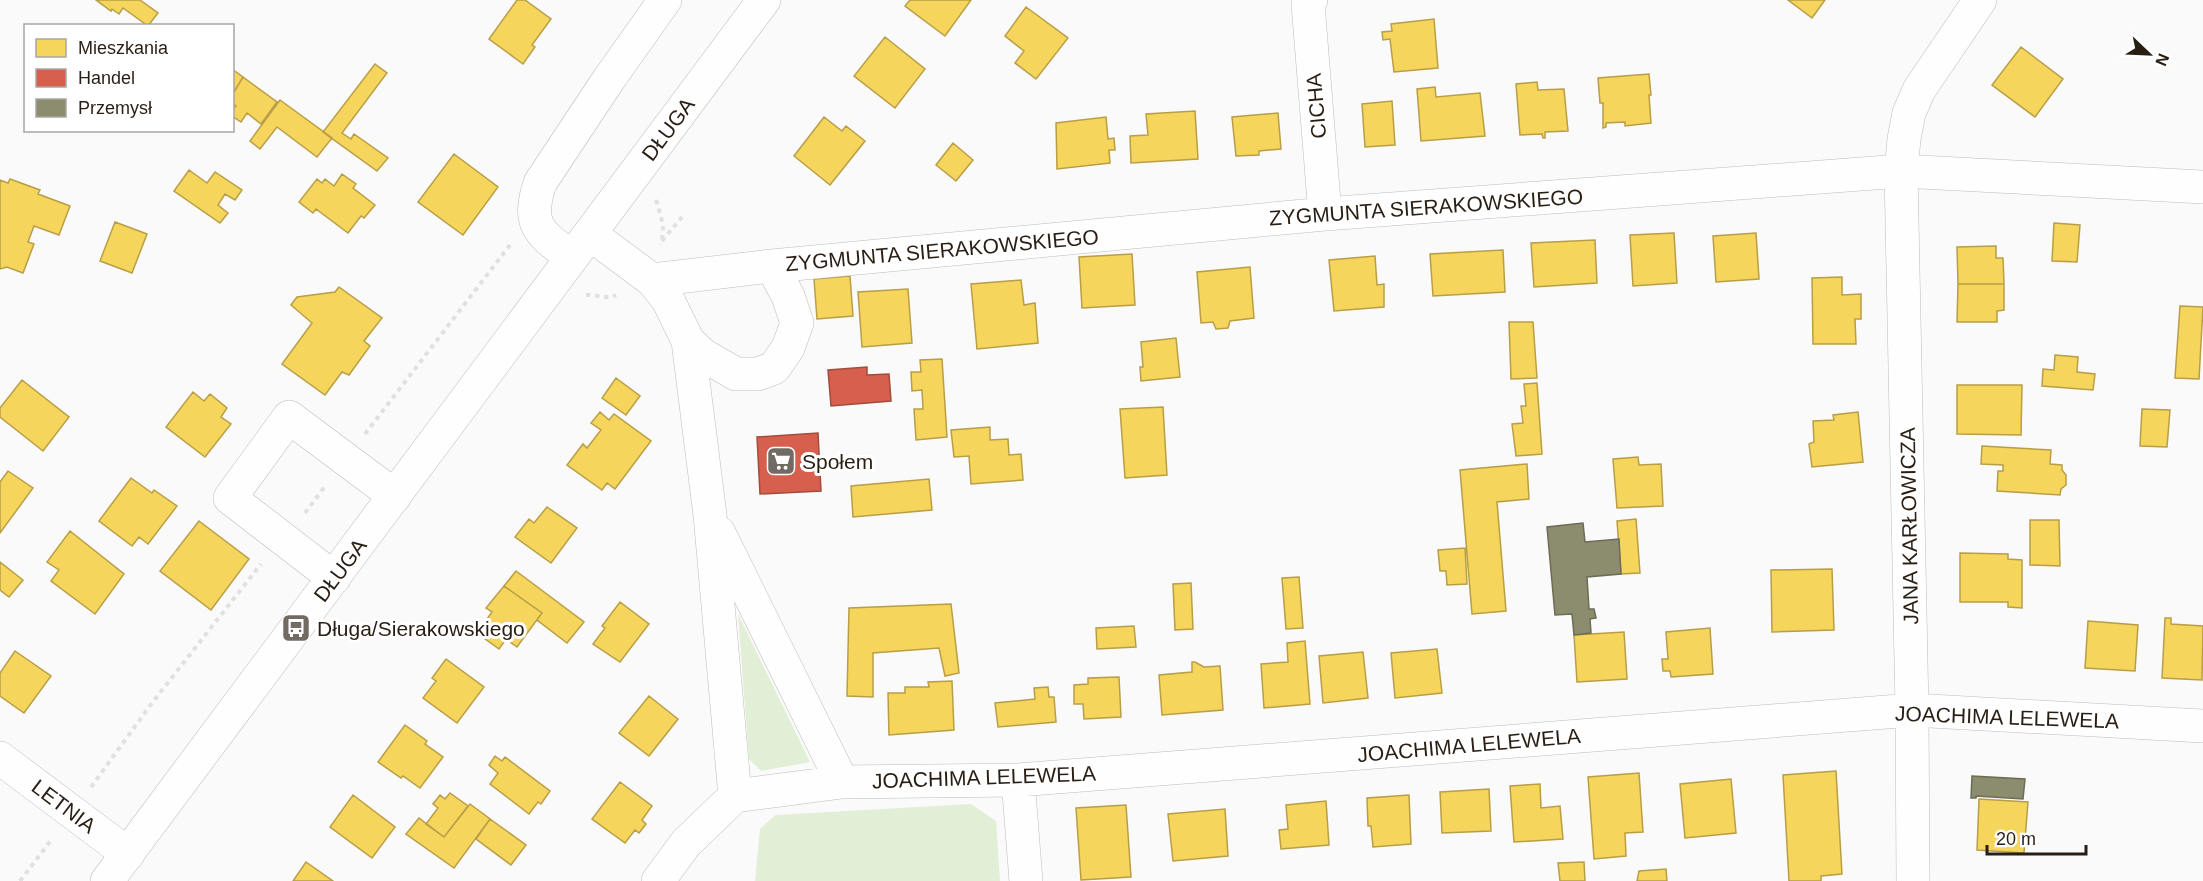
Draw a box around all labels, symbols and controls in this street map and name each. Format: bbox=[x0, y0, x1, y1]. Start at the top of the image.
legend bbox=[24, 24, 234, 132]
north arrow bbox=[2119, 24, 2179, 84]
text: Mieszkania bbox=[78, 38, 169, 58]
text: N bbox=[2152, 51, 2172, 68]
text: Handel bbox=[78, 68, 135, 88]
street label: CICHA bbox=[1302, 72, 1330, 140]
street label: DŁUGA bbox=[637, 93, 699, 165]
text: Przemysł bbox=[78, 98, 152, 118]
street label: ZYGMUNTA SIERAKOWSKIEGO bbox=[1268, 185, 1584, 229]
street label: ZYGMUNTA SIERAKOWSKIEGO bbox=[784, 225, 1100, 275]
street label: JANA KARŁOWICZA bbox=[1896, 427, 1922, 625]
supermarket icon: Społem bbox=[765, 445, 797, 477]
place label: Społem bbox=[802, 450, 873, 473]
street label: DŁUGA bbox=[309, 534, 371, 606]
bus stop icon: Długa/Sierakowskiego bbox=[280, 612, 312, 644]
place label: Długa/Sierakowskiego bbox=[317, 617, 525, 640]
street label: JOACHIMA LELEWELA bbox=[1895, 702, 2119, 732]
street label: JOACHIMA LELEWELA bbox=[1356, 724, 1582, 766]
street label: JOACHIMA LELEWELA bbox=[872, 762, 1096, 792]
street label: LETNIA bbox=[28, 775, 100, 837]
scale bar bbox=[1987, 818, 2086, 856]
text: 20 m bbox=[1996, 829, 2036, 849]

